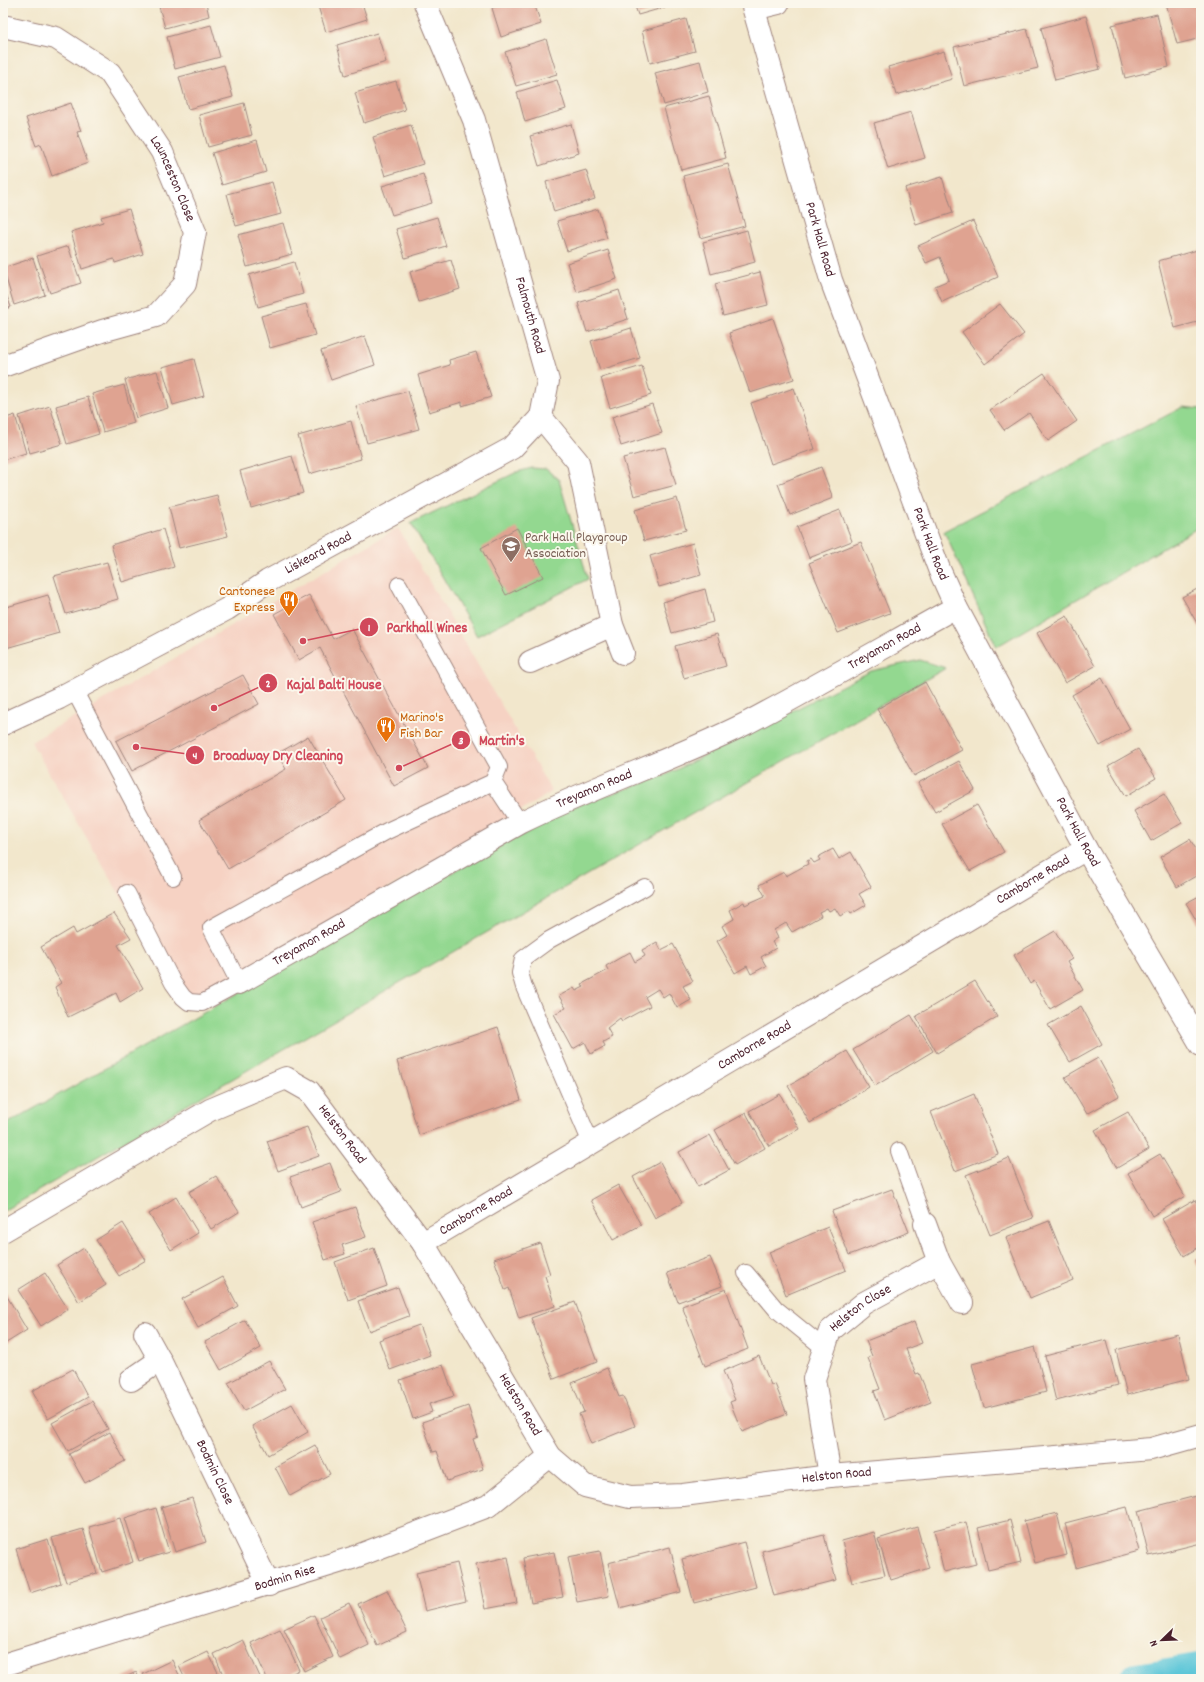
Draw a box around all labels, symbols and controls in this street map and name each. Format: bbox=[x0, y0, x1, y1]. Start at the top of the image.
street label: Launceston Close bbox=[144, 132, 200, 225]
street label: Park Hall Road bbox=[799, 200, 840, 279]
street label: Falmouth Road bbox=[509, 275, 550, 356]
street label: Park Hall Road bbox=[907, 505, 953, 584]
street label: Liskeard Road bbox=[281, 527, 356, 580]
place label: Park Hall Playgroup Association bbox=[525, 528, 628, 564]
school or university icon: Park Hall Playgroup Association bbox=[500, 535, 522, 563]
place label: Cantonese Express bbox=[219, 582, 275, 618]
restaurant icon: Cantonese Express bbox=[278, 589, 300, 617]
callout: Parkhall Wines bbox=[359, 613, 476, 640]
text: Parkhall Wines bbox=[386, 618, 468, 640]
street label: Treyamon Road bbox=[845, 618, 925, 676]
text: 1 bbox=[368, 620, 371, 637]
callout: Kajal Balti House bbox=[258, 670, 389, 697]
text: Kajal Balti House bbox=[286, 675, 382, 697]
text: 2 bbox=[265, 676, 271, 693]
place label: Marino's Fish Bar bbox=[400, 708, 444, 744]
restaurant icon: Marino's Fish Bar bbox=[375, 715, 397, 743]
callout: Martin's bbox=[451, 726, 533, 753]
text: Martin's bbox=[479, 731, 525, 753]
text: 3 bbox=[458, 733, 464, 750]
callout: Broadway Dry Cleaning bbox=[185, 741, 351, 768]
text: Broadway Dry Cleaning bbox=[213, 746, 344, 768]
text: 4 bbox=[193, 748, 198, 765]
street label: Treyamon Road bbox=[553, 764, 636, 815]
street label: Park Hall Road bbox=[1050, 794, 1105, 871]
street label: Camborne Road bbox=[993, 851, 1074, 910]
street label: Treyamon Road bbox=[269, 914, 350, 972]
street label: Camborne Road bbox=[714, 1016, 795, 1076]
street label: Helston Road bbox=[313, 1101, 371, 1168]
street label: Camborne Road bbox=[436, 1182, 517, 1241]
street label: Helston Close bbox=[825, 1280, 895, 1337]
street label: Helston Road bbox=[493, 1370, 546, 1440]
street label: Bodmin Close bbox=[190, 1437, 239, 1508]
street label: Helston Road bbox=[801, 1463, 872, 1490]
street label: Bodmin Rise bbox=[252, 1560, 318, 1597]
north arrow bbox=[1142, 1620, 1182, 1660]
text: N bbox=[1146, 1637, 1163, 1649]

